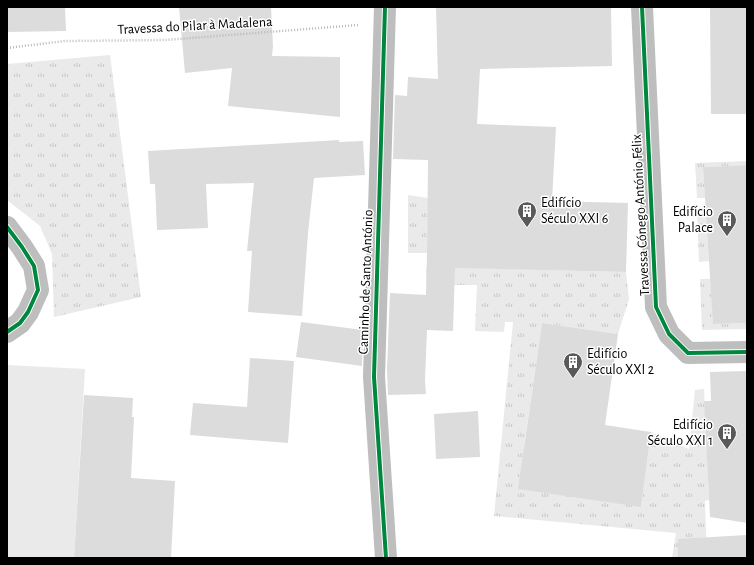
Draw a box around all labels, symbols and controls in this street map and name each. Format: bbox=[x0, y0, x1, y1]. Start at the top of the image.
street label: Travessa do Pilar à Madalena bbox=[117, 15, 273, 37]
street label: Travessa Cónego António Félix bbox=[630, 134, 652, 296]
place label: Edifício Século XXI 6 bbox=[541, 196, 608, 226]
building icon: Edifício Século XXI 6 bbox=[516, 200, 538, 228]
place label: Edifício Palace bbox=[673, 205, 713, 235]
street label: Caminho de Santo António bbox=[356, 209, 376, 355]
building icon: Edifício Palace bbox=[716, 209, 738, 237]
place label: Edifício Século XXI 2 bbox=[587, 347, 654, 377]
building icon: Edifício Século XXI 2 bbox=[562, 351, 584, 379]
place label: Edifício Século XXI 1 bbox=[648, 418, 713, 448]
building icon: Edifício Século XXI 1 bbox=[716, 422, 738, 450]

